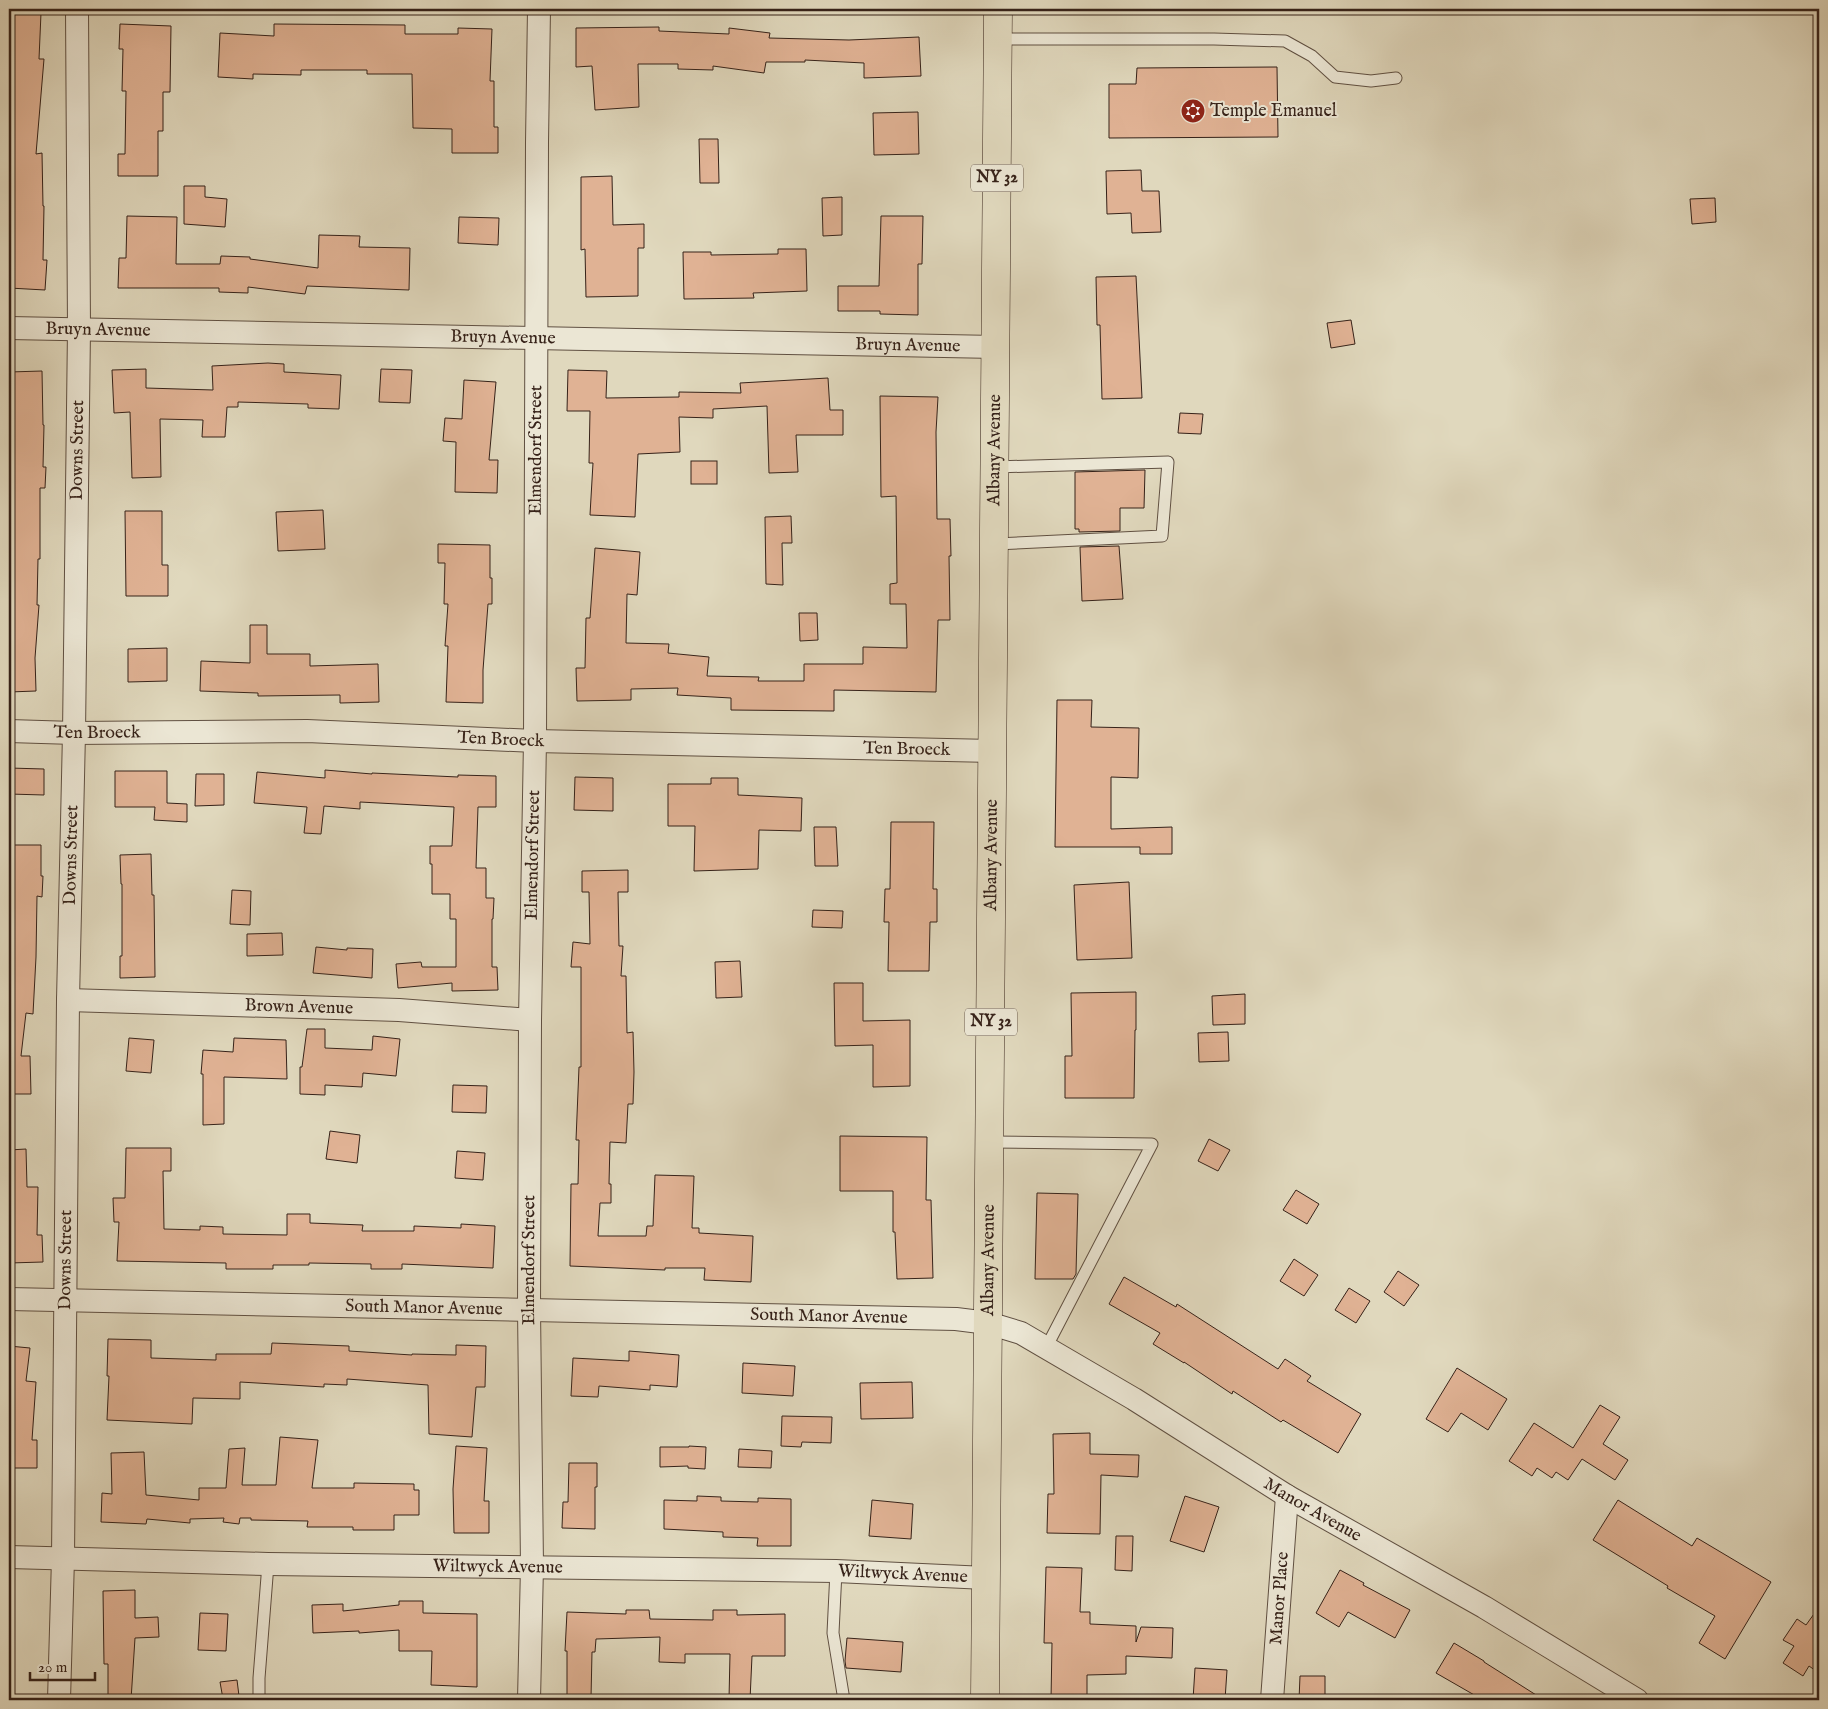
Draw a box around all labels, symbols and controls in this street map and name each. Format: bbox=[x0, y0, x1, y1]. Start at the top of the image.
synagogue icon: Temple Emanuel bbox=[1180, 98, 1206, 124]
place label: Temple Emanuel bbox=[1210, 100, 1337, 123]
road number: NY 32 bbox=[971, 164, 1023, 192]
street label: Bruyn Avenue bbox=[45, 317, 151, 342]
street label: Bruyn Avenue bbox=[450, 325, 556, 350]
street label: Bruyn Avenue bbox=[855, 333, 961, 358]
street label: Elmendorf Street bbox=[524, 385, 548, 515]
street label: Albany Avenue bbox=[983, 394, 1007, 507]
street label: Downs Street bbox=[65, 400, 90, 501]
street label: Ten Broeck bbox=[53, 721, 141, 745]
street label: Ten Broeck bbox=[457, 726, 545, 753]
street label: Ten Broeck bbox=[863, 737, 951, 762]
street label: Elmendorf Street bbox=[520, 790, 546, 920]
street label: Albany Avenue bbox=[980, 799, 1003, 912]
street label: Downs Street bbox=[59, 805, 84, 906]
street label: Brown Avenue bbox=[244, 994, 353, 1020]
road number: NY 32 bbox=[965, 1009, 1017, 1036]
street label: Elmendorf Street bbox=[517, 1195, 541, 1325]
street label: Albany Avenue bbox=[976, 1204, 1000, 1317]
street label: Downs Street bbox=[54, 1210, 78, 1310]
street label: South Manor Avenue bbox=[345, 1295, 503, 1321]
street label: South Manor Avenue bbox=[750, 1303, 908, 1329]
street label: Manor Avenue bbox=[1259, 1472, 1366, 1547]
street label: Manor Place bbox=[1265, 1551, 1294, 1646]
street label: Wiltwyck Avenue bbox=[433, 1555, 563, 1579]
street label: Wiltwyck Avenue bbox=[837, 1560, 968, 1589]
scale bar bbox=[30, 1649, 95, 1681]
text: 20 m bbox=[38, 1658, 68, 1677]

